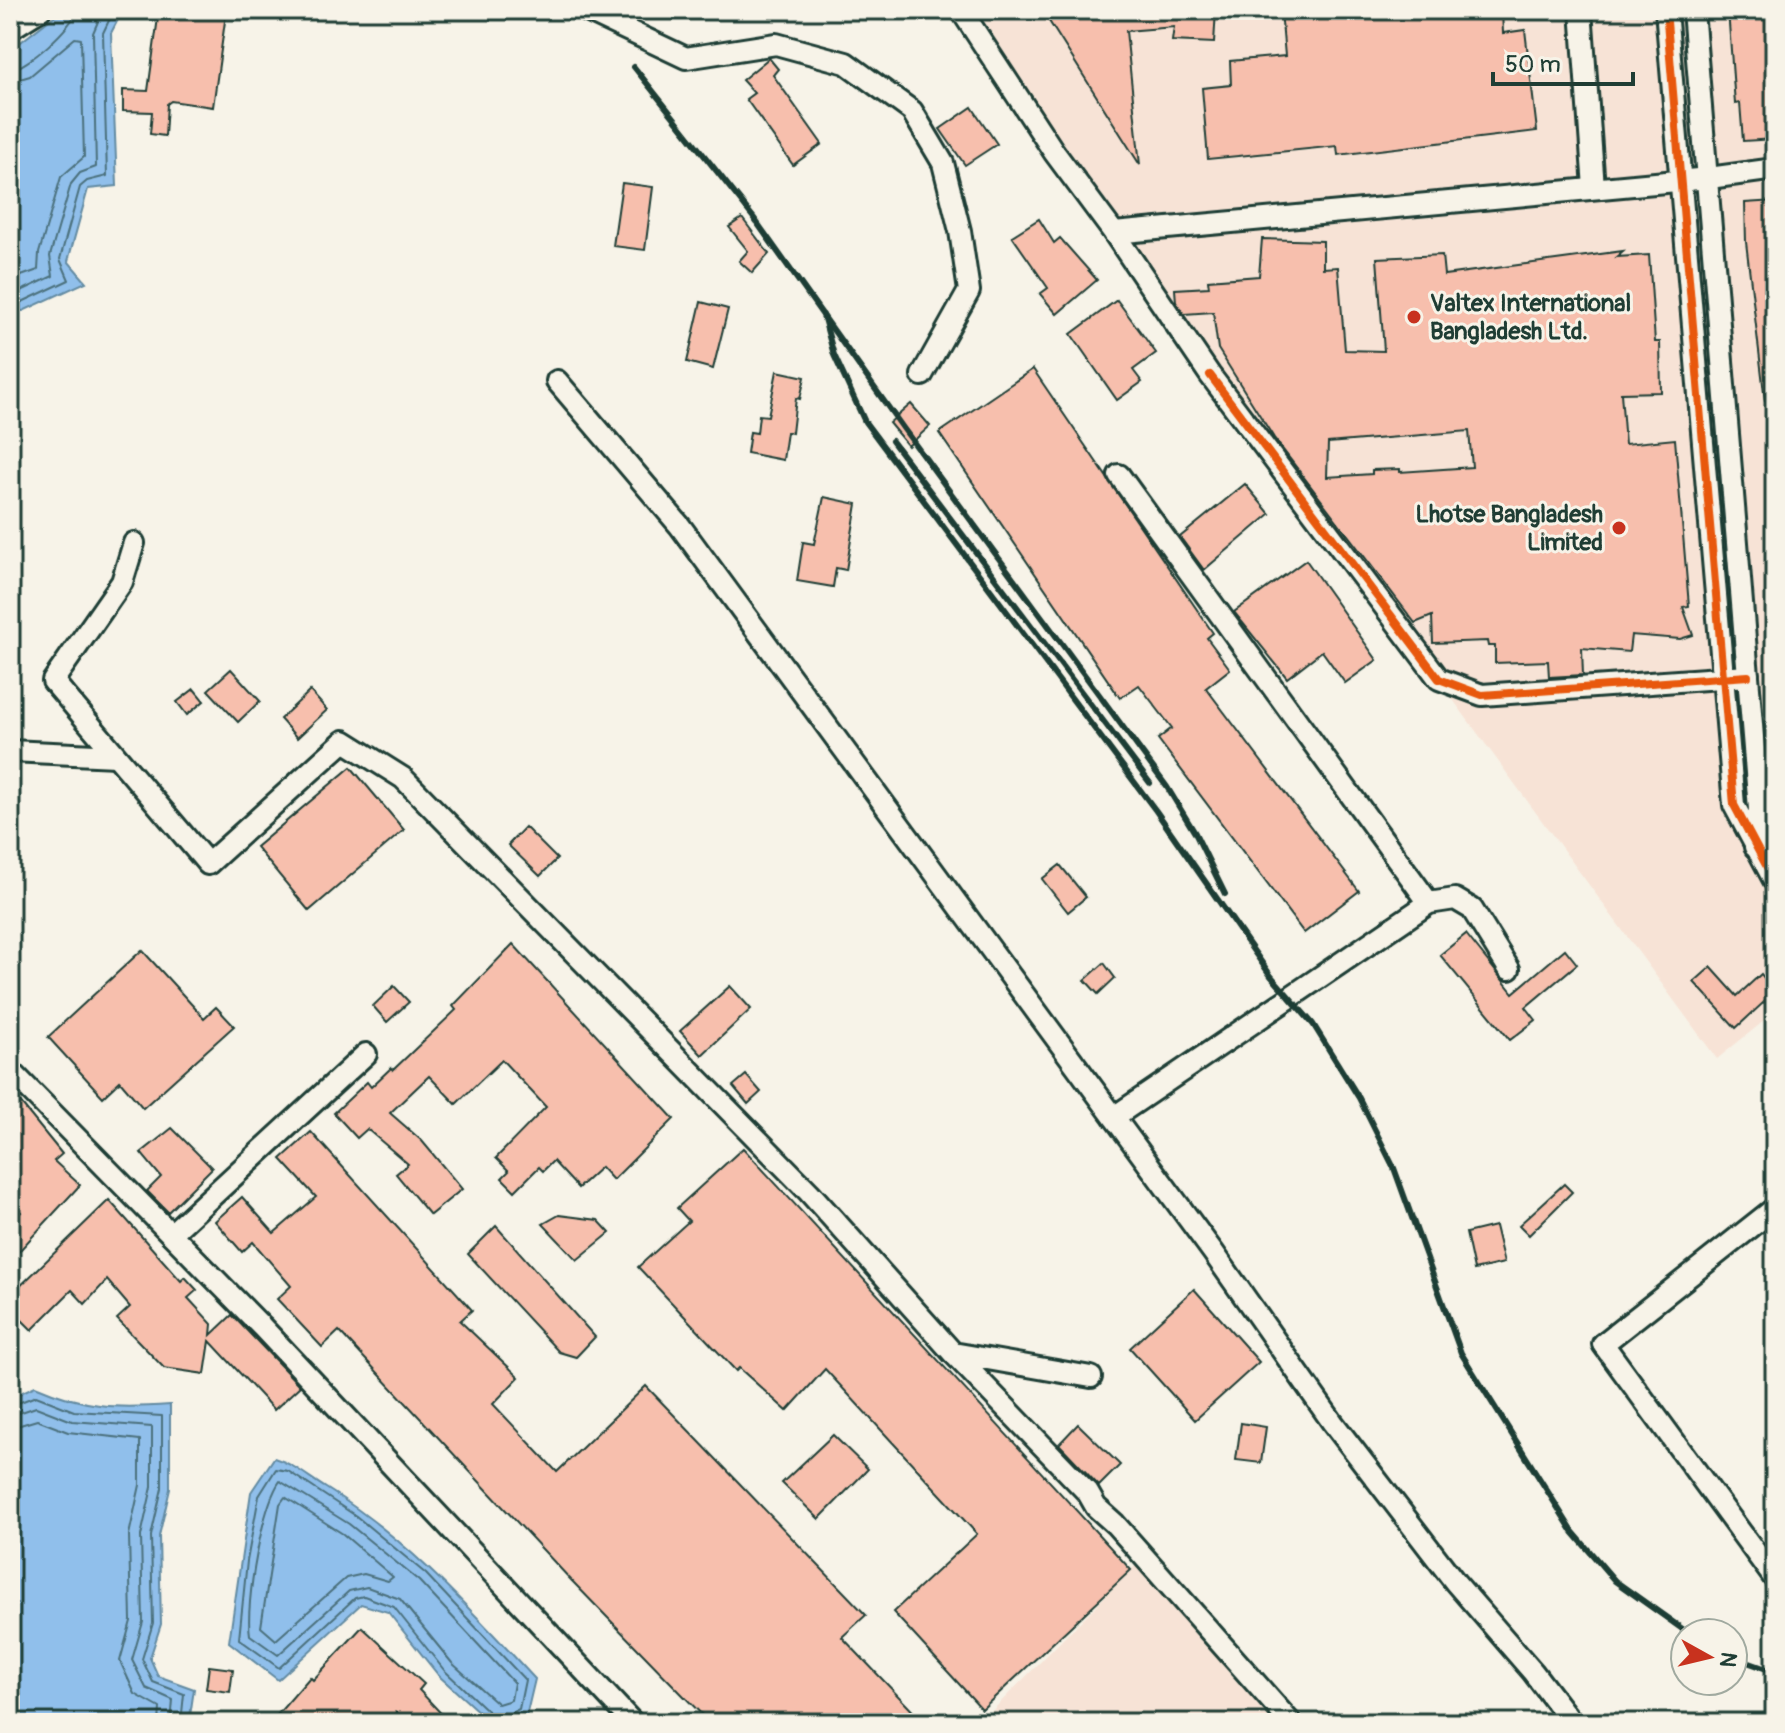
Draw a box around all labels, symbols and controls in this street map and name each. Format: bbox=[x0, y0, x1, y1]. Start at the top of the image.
scale bar bbox=[1493, 36, 1633, 86]
text: 50 m bbox=[1505, 50, 1561, 79]
place label: Valtex International Bangladesh Ltd. bbox=[1430, 289, 1631, 346]
marker: Valtex International Bangladesh Ltd. bbox=[1405, 308, 1423, 326]
place label: Lhotse Bangladesh Limited bbox=[1416, 500, 1603, 557]
marker: Lhotse Bangladesh Limited bbox=[1610, 519, 1628, 537]
north arrow bbox=[1669, 1617, 1749, 1697]
text: N bbox=[1713, 1650, 1743, 1669]

